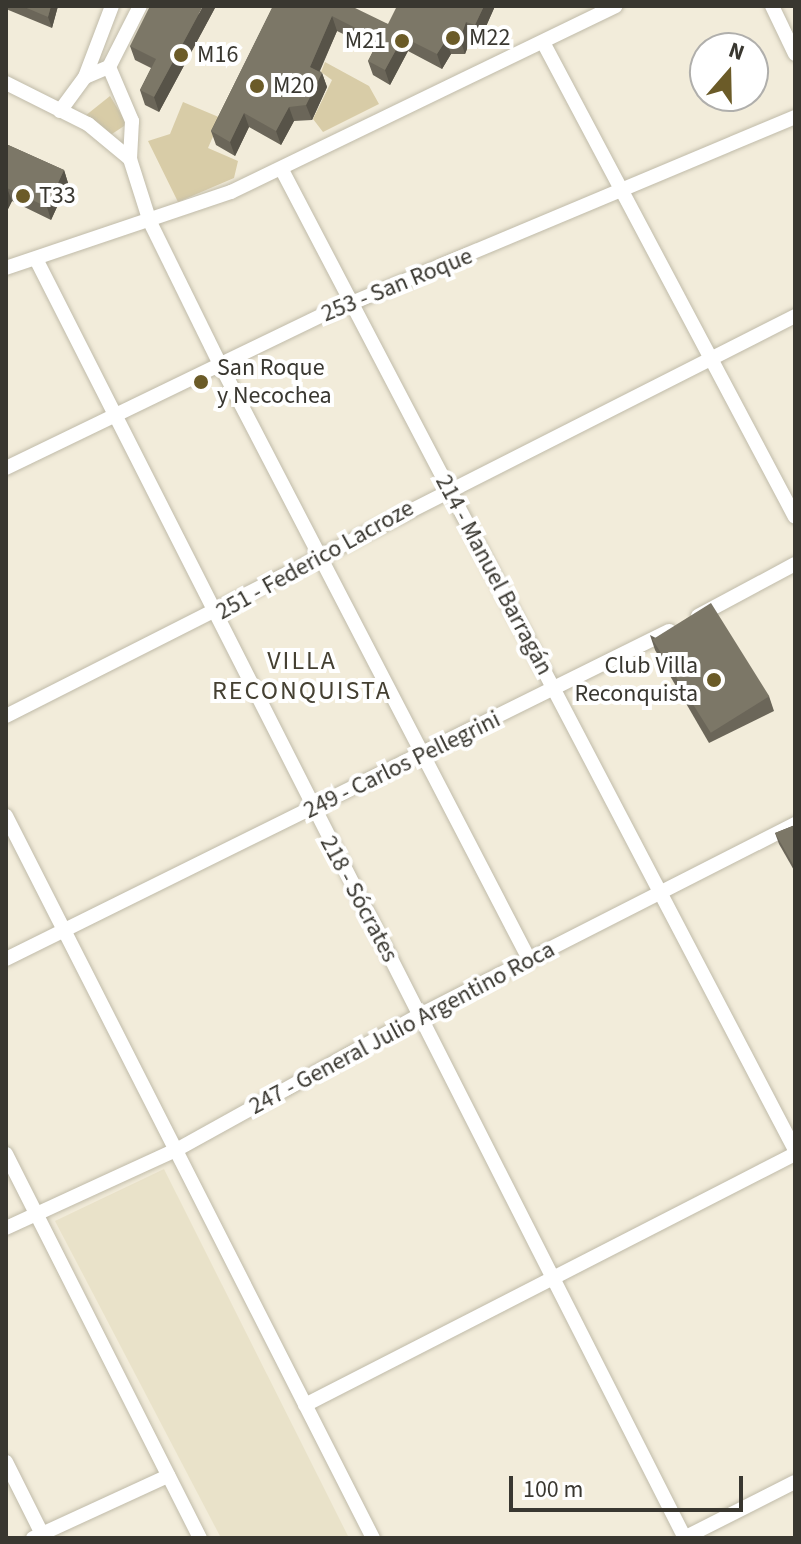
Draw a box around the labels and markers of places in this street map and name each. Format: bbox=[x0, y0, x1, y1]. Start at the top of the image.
place label: M22 bbox=[469, 24, 510, 52]
place label: M21 bbox=[345, 27, 386, 55]
marker: M22 bbox=[444, 29, 462, 47]
marker: M21 bbox=[393, 32, 411, 50]
place label: M16 bbox=[197, 41, 238, 69]
marker: M16 bbox=[172, 46, 190, 64]
place label: M20 bbox=[273, 72, 314, 100]
marker: M20 bbox=[248, 77, 266, 95]
place label: T33 bbox=[39, 182, 76, 210]
marker: T33 bbox=[14, 187, 32, 205]
place label: San Roque y Necochea bbox=[217, 354, 332, 410]
marker: San Roque y Necochea bbox=[192, 373, 210, 391]
place label: Club Villa Reconquista bbox=[575, 652, 698, 708]
marker: Club Villa Reconquista bbox=[705, 671, 723, 689]

